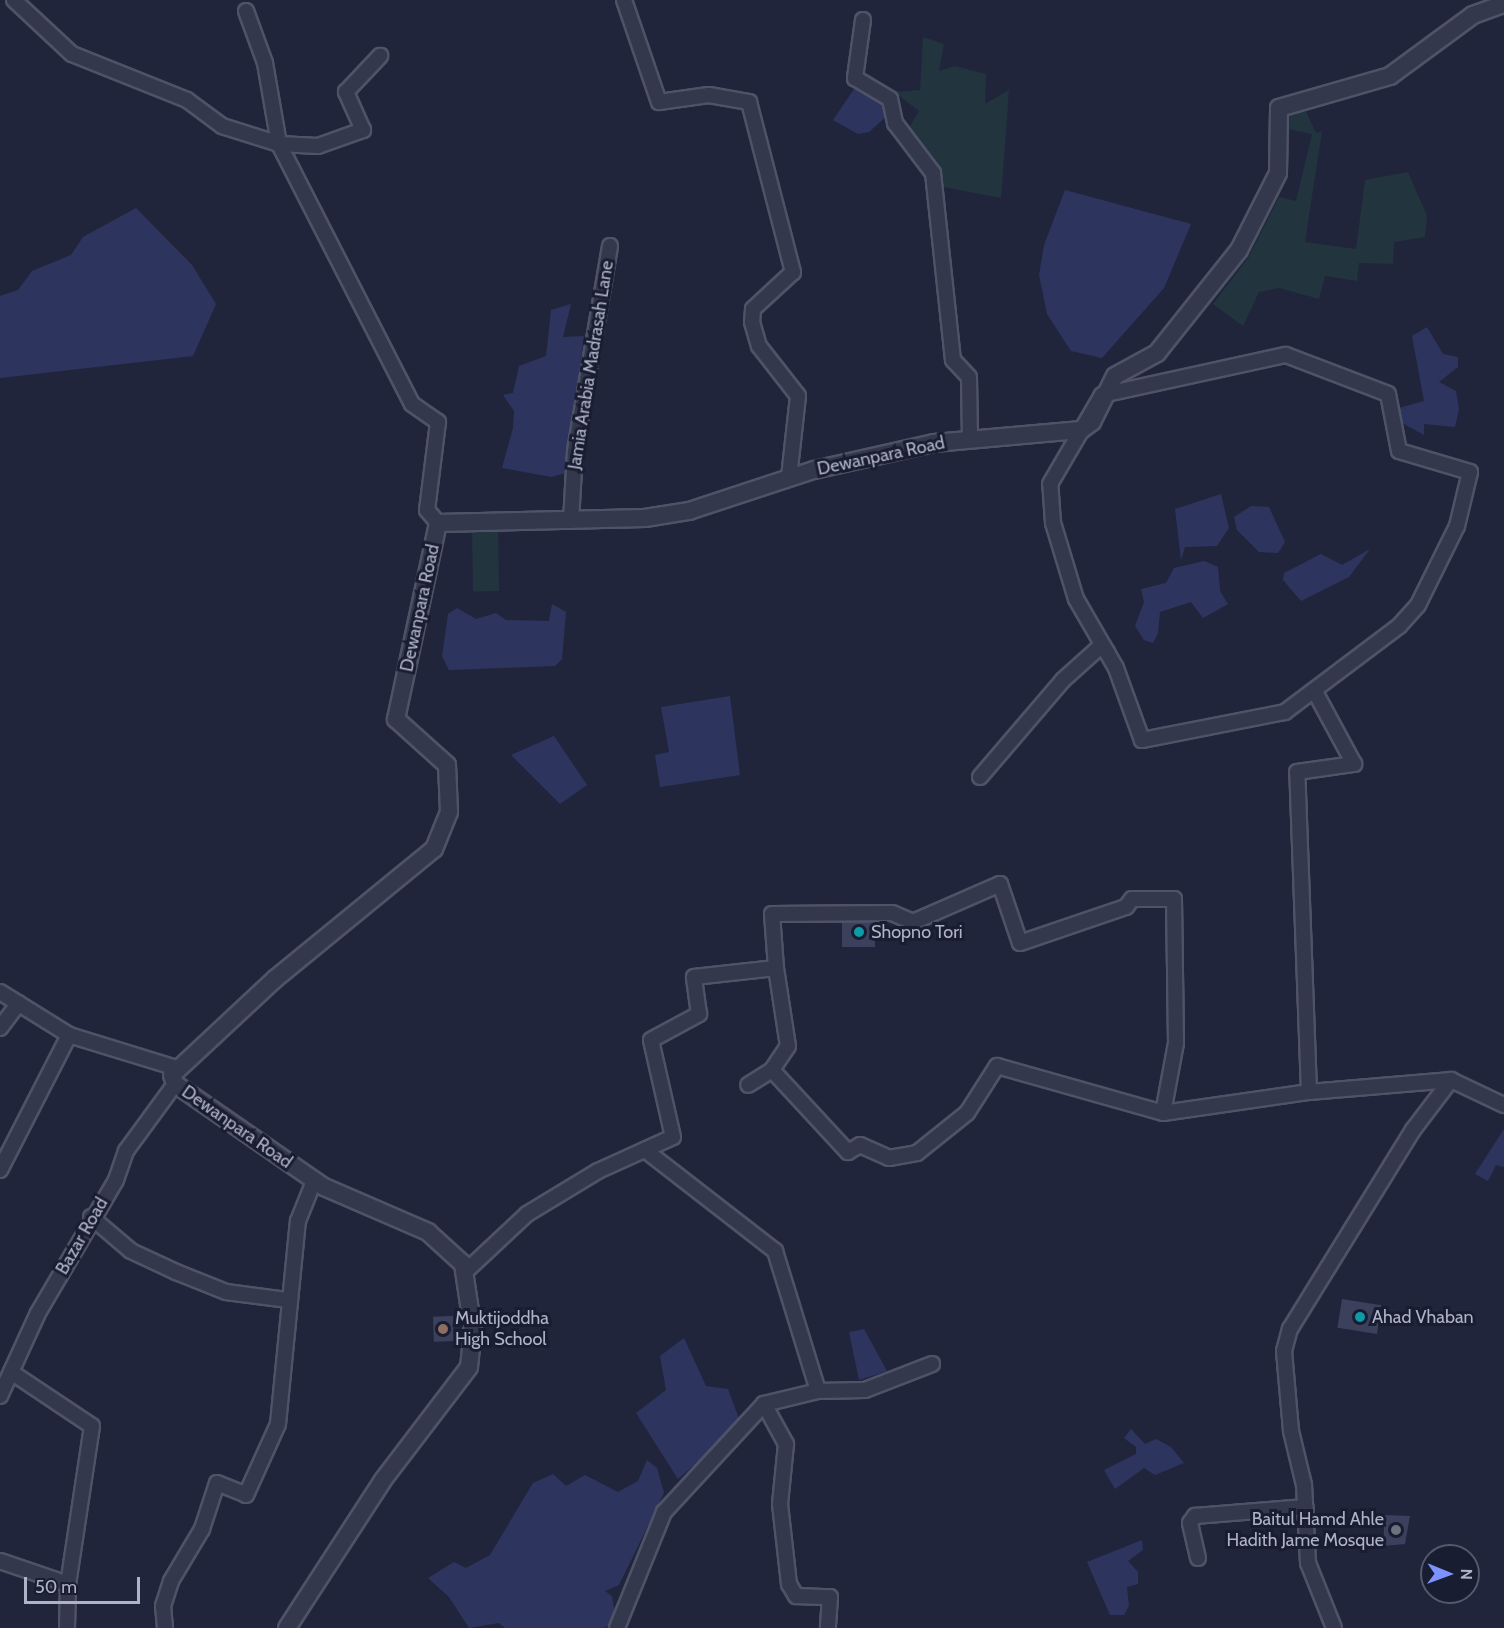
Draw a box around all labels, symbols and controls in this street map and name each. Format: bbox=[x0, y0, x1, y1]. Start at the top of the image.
street label: Jamia Arabia Madrasah Lane bbox=[564, 259, 618, 471]
street label: Dewanpara Road bbox=[815, 432, 947, 480]
street label: Dewanpara Road bbox=[396, 542, 444, 674]
place label: Shopno Tori bbox=[871, 921, 963, 943]
marker: Shopno Tori bbox=[852, 925, 866, 939]
street label: Dewanpara Road bbox=[178, 1081, 296, 1173]
street label: Bazar Road bbox=[51, 1194, 113, 1278]
place label: Ahad Vhaban bbox=[1372, 1306, 1474, 1328]
place label: Muktijoddha High School bbox=[455, 1308, 549, 1350]
marker: Ahad Vhaban bbox=[1353, 1310, 1367, 1324]
marker: Muktijoddha High School bbox=[436, 1322, 450, 1336]
place label: Baitul Hamd Ahle Hadith Jame Mosque bbox=[1227, 1509, 1384, 1552]
marker: Baitul Hamd Ahle Hadith Jame Mosque bbox=[1389, 1523, 1403, 1537]
north arrow bbox=[1420, 1544, 1480, 1604]
scale bar bbox=[27, 1565, 142, 1603]
text: N bbox=[1457, 1568, 1476, 1580]
text: 50 m bbox=[35, 1576, 77, 1598]

